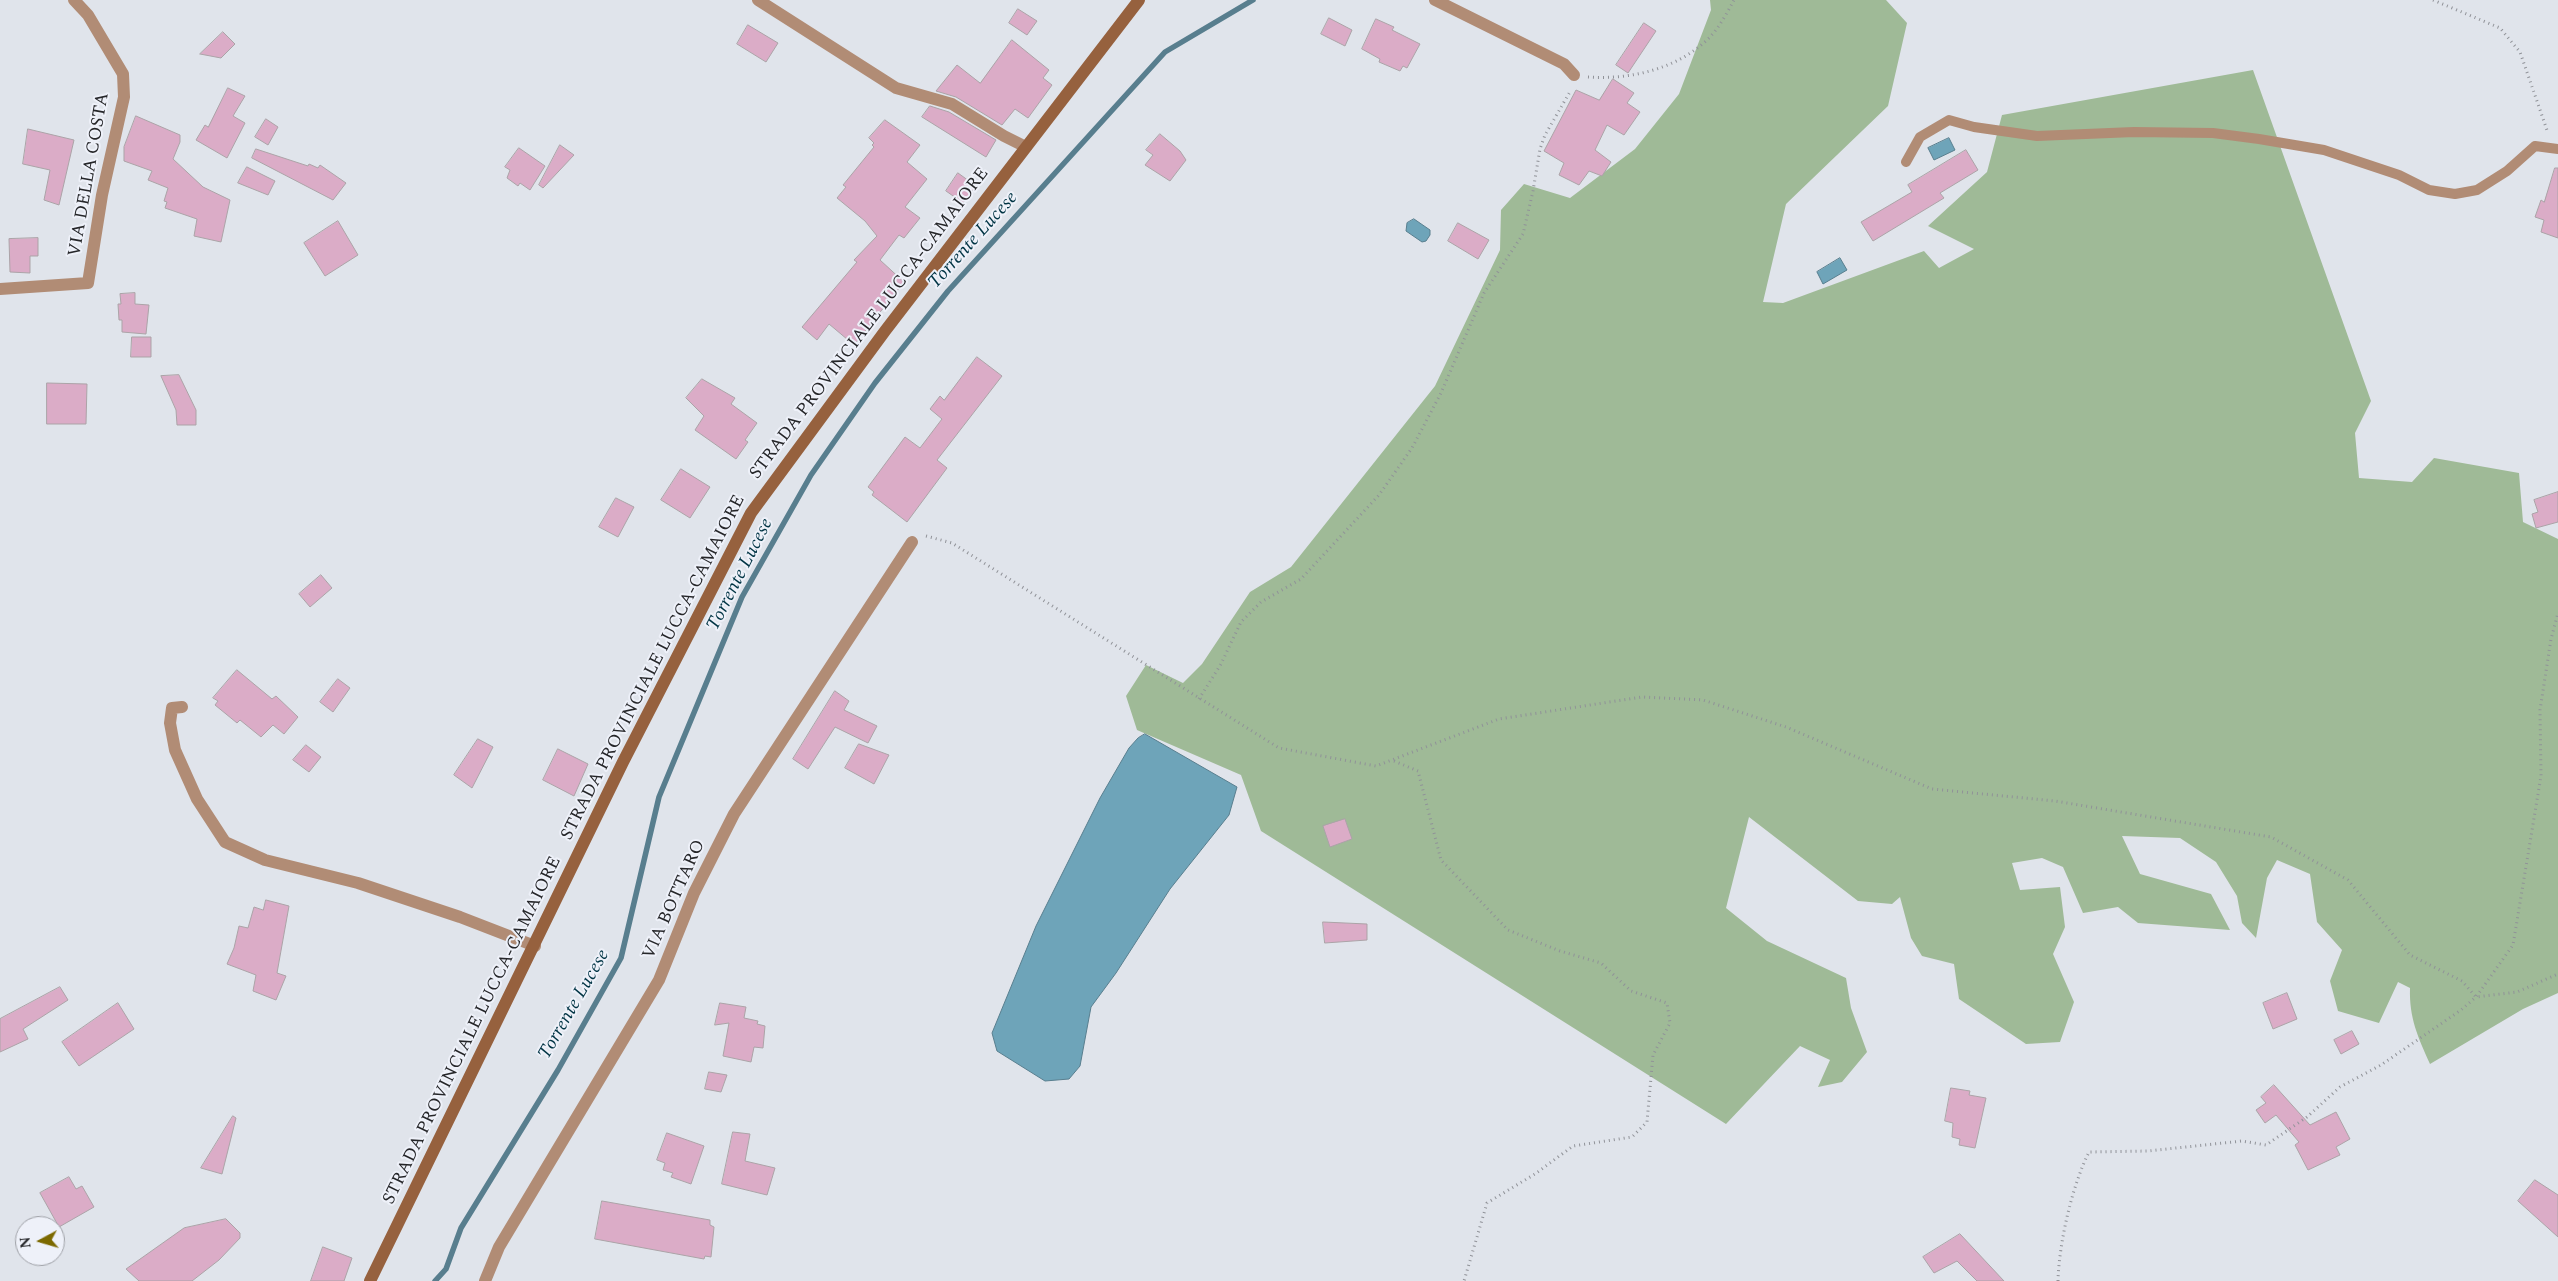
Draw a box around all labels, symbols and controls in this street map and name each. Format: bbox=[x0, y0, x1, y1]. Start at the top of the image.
street label: VIA DELLA COSTA bbox=[65, 91, 115, 259]
street label: STRADA PROVINCIALE LUCCA-CAMAIORE bbox=[746, 164, 994, 484]
water label: Torrente Lucese bbox=[924, 188, 1024, 294]
street label: STRADA PROVINCIALE LUCCA-CAMAIORE bbox=[557, 492, 751, 844]
water label: Torrente Lucese bbox=[703, 515, 779, 635]
street label: VIA BOTTARO bbox=[639, 837, 711, 963]
street label: STRADA PROVINCIALE LUCCA-CAMAIORE bbox=[379, 853, 567, 1209]
water label: Torrente Lucese bbox=[534, 946, 616, 1064]
north arrow bbox=[15, 1216, 65, 1266]
text: N bbox=[15, 1236, 37, 1249]

